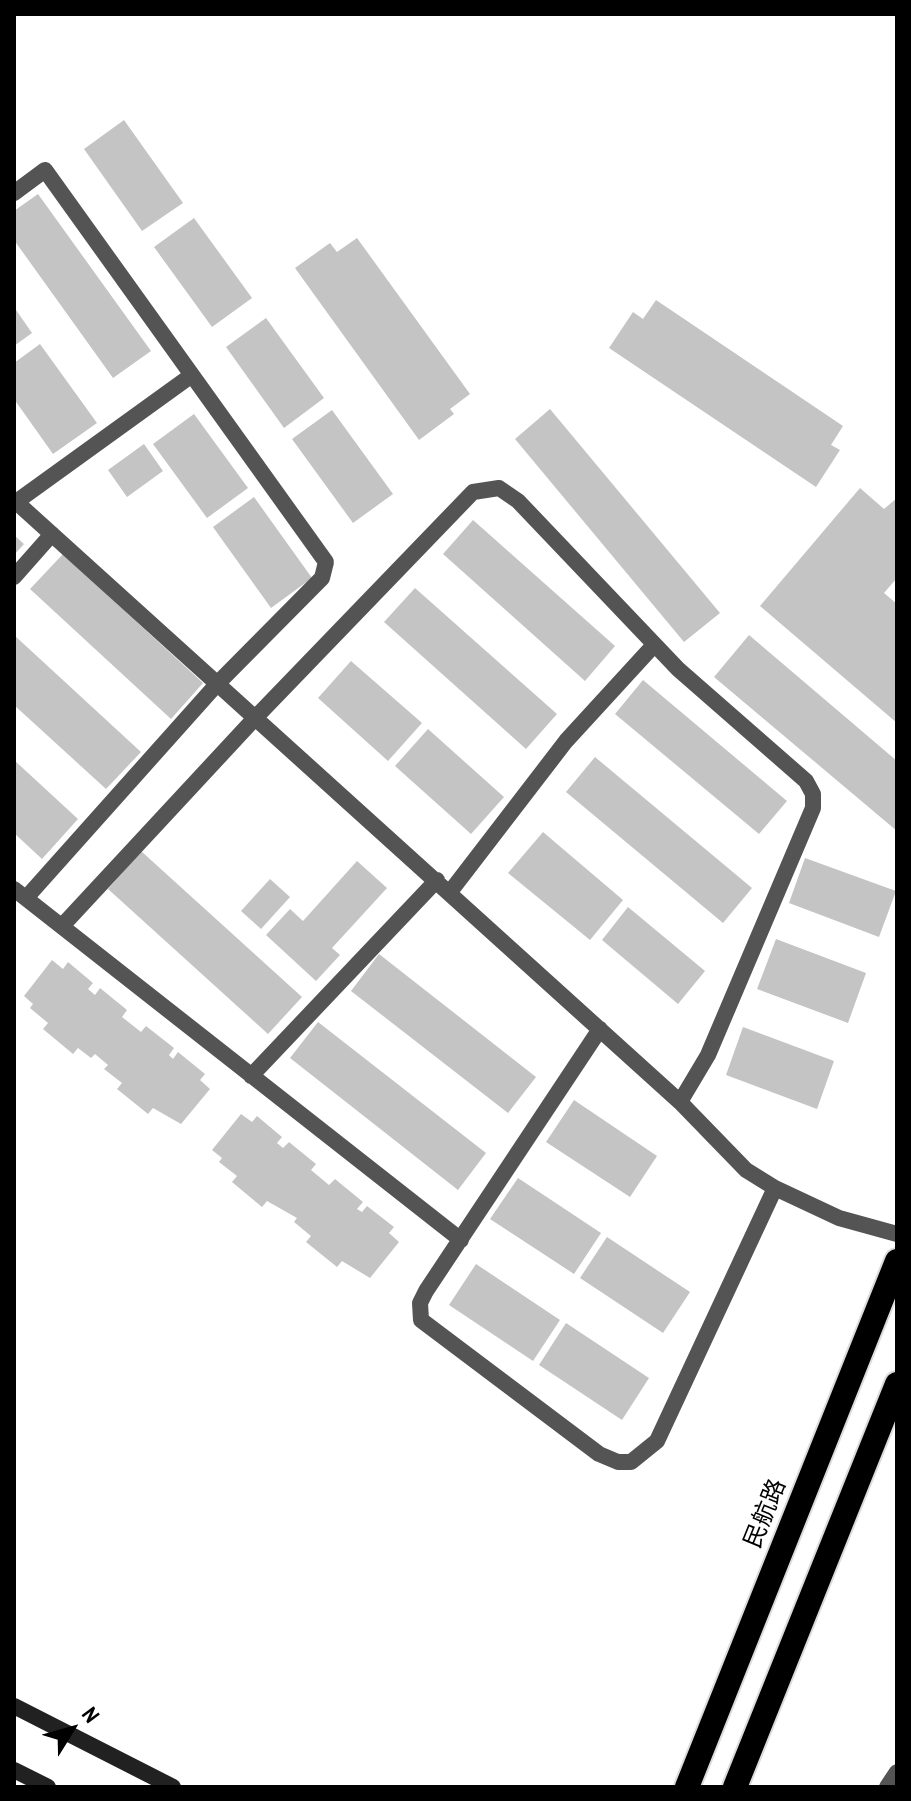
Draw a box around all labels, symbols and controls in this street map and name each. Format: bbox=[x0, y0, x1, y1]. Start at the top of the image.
street label: 民航路 bbox=[739, 1475, 793, 1553]
north arrow bbox=[32, 1689, 112, 1769]
text: N bbox=[75, 1700, 107, 1729]

